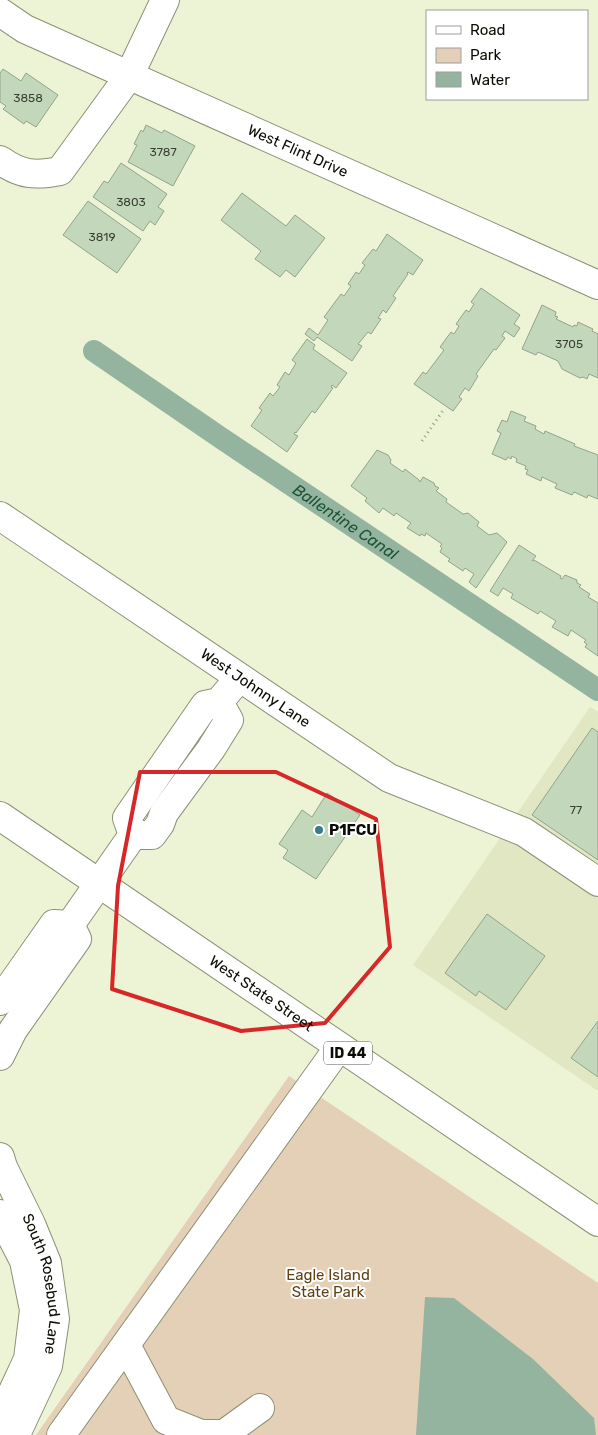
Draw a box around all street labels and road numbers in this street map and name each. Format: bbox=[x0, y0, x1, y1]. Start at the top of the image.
street label: West Flint Drive bbox=[245, 121, 351, 181]
street label: West Johnny Lane bbox=[197, 645, 314, 731]
street label: West State Street bbox=[206, 952, 317, 1035]
road number: ID 44 bbox=[324, 1042, 372, 1064]
street label: South Rosebud Lane bbox=[18, 1211, 64, 1356]

